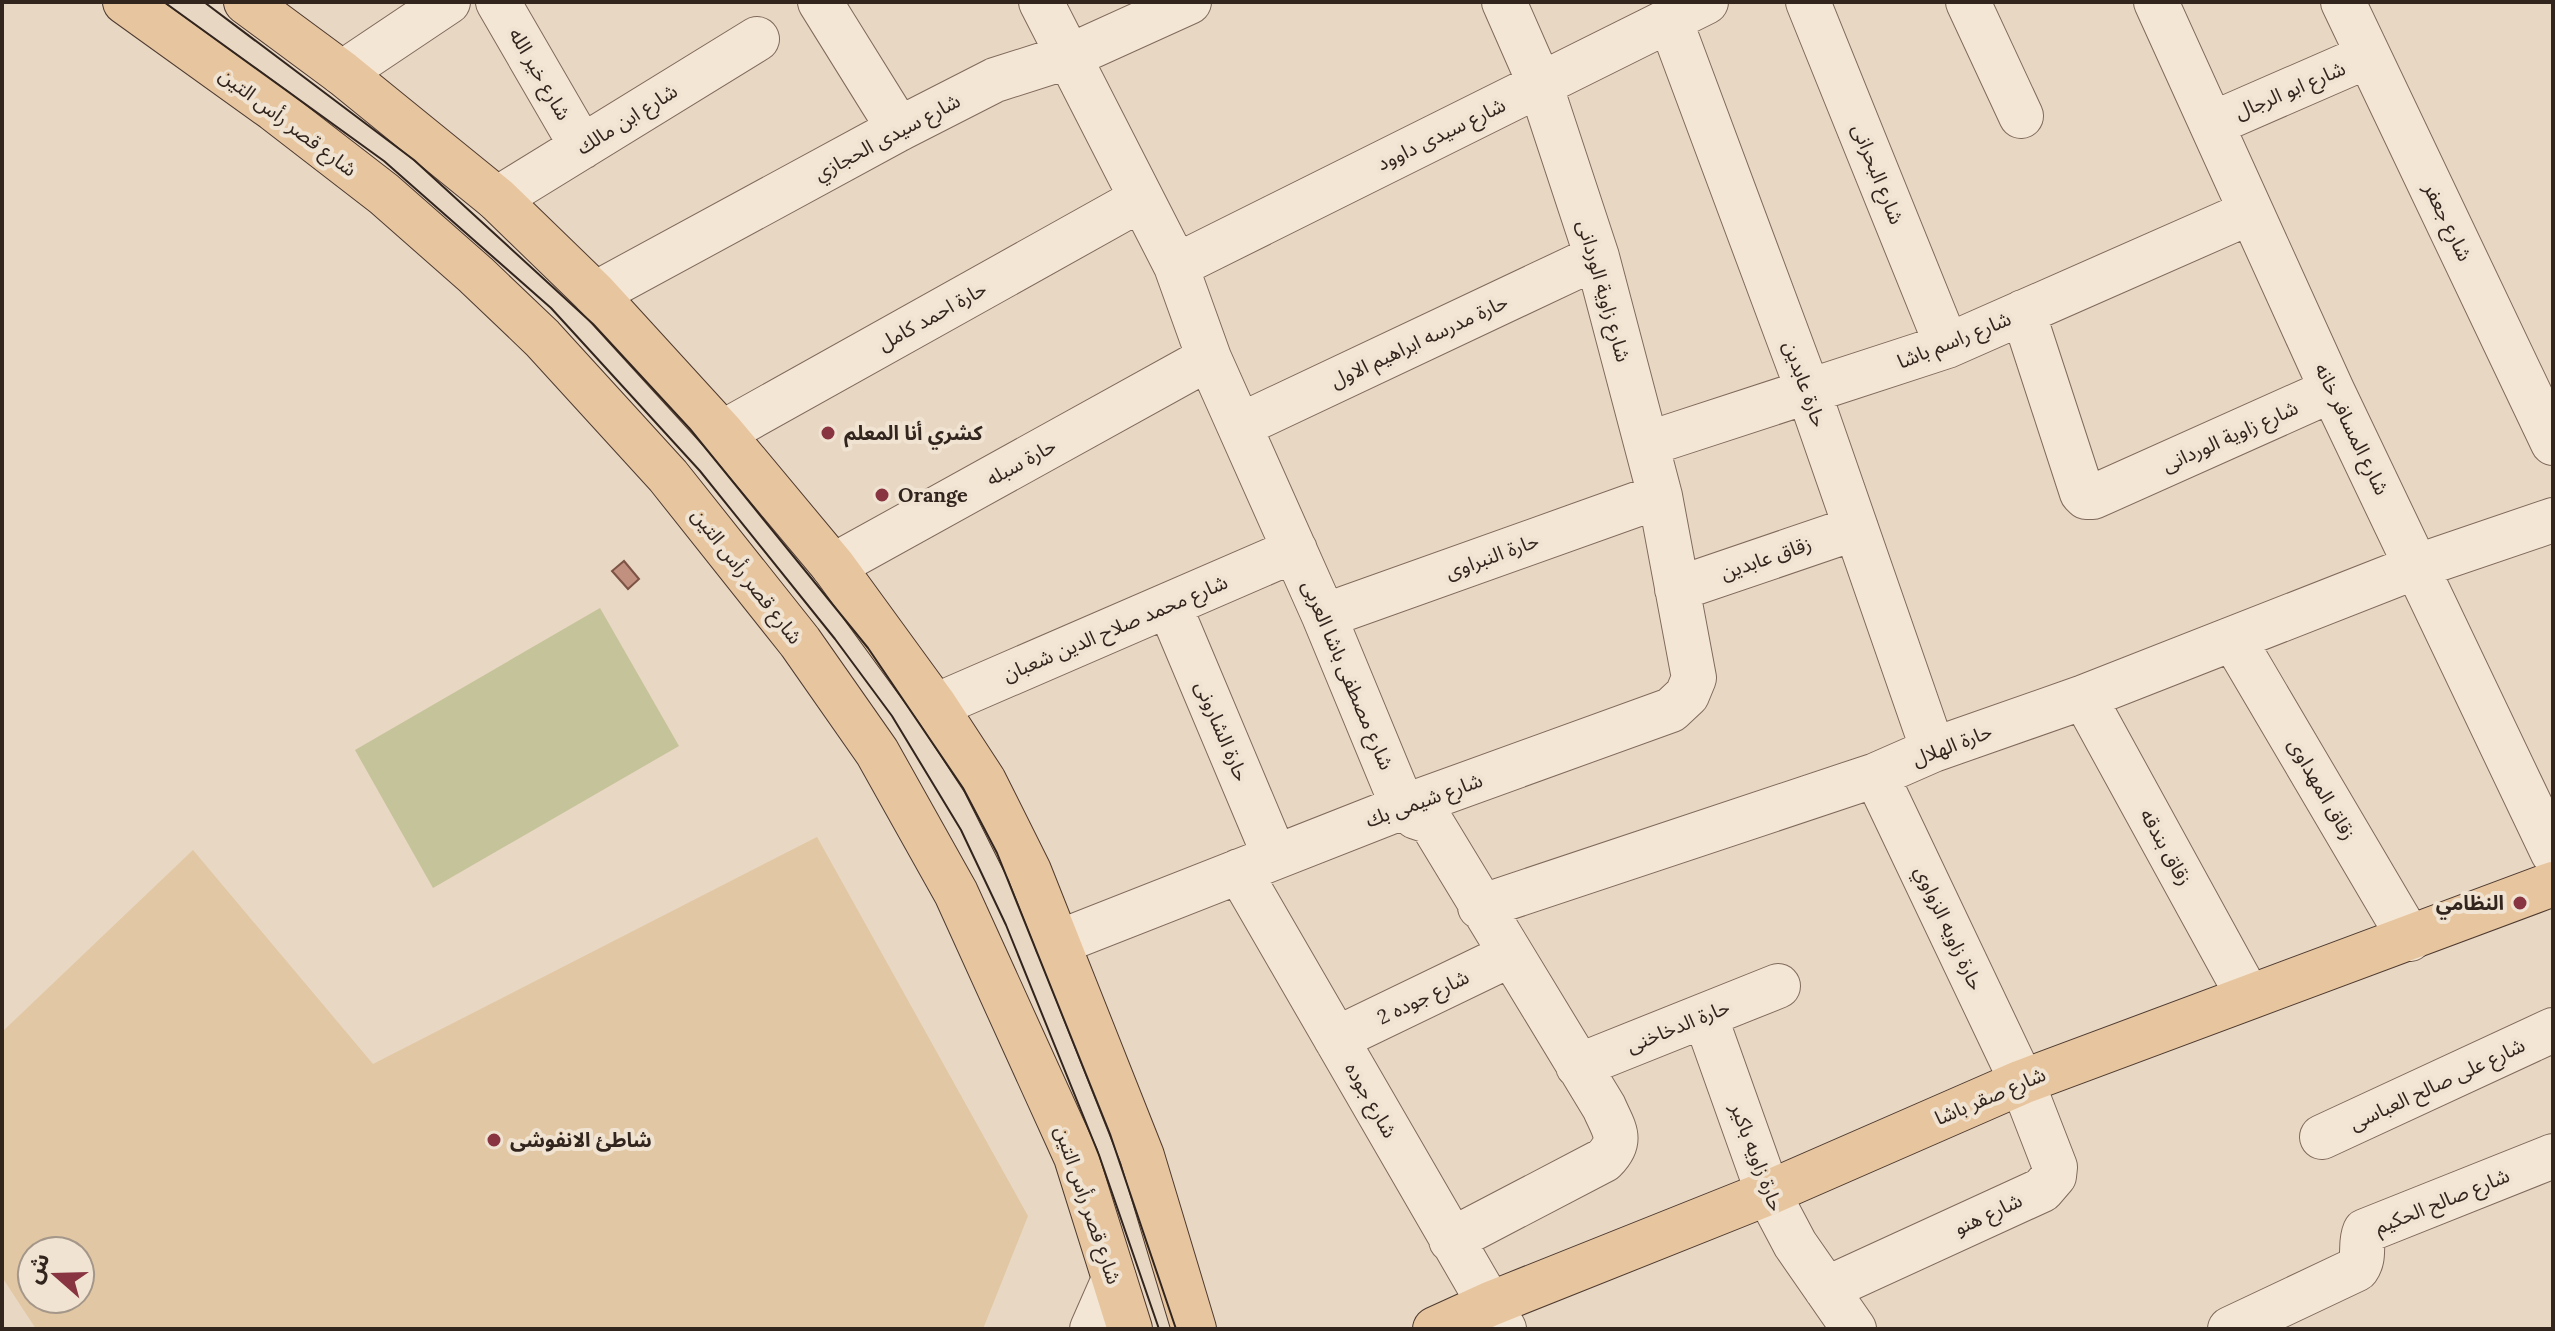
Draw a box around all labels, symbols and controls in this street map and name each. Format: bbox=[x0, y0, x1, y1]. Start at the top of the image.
street label: شارع خير الله bbox=[501, 23, 577, 126]
street label: شارع ابو الرجال bbox=[2231, 55, 2350, 127]
street label: شارع قصر رأس التين bbox=[213, 62, 362, 184]
street label: شارع ابن مالك bbox=[572, 78, 683, 162]
street label: شارع سيدى الحجازي bbox=[809, 87, 966, 189]
street label: شارع سيدى داوود bbox=[1372, 92, 1511, 178]
street label: شارع البحرانى bbox=[1844, 120, 1910, 229]
street label: شارع جعفر bbox=[2416, 178, 2478, 266]
street label: شارع زاوية الوردانى bbox=[1569, 217, 1637, 365]
street label: حارة احمد كامل bbox=[873, 275, 991, 356]
street label: حارة مدرسه ابراهيم الاول bbox=[1326, 288, 1513, 395]
street label: شارع راسم باشا bbox=[1893, 305, 2016, 377]
street label: حارة عابدين bbox=[1778, 337, 1833, 430]
street label: شارع المسافر خانه bbox=[2307, 359, 2395, 500]
street label: شارع زاوية الوردانى bbox=[2158, 394, 2303, 479]
place label: كشري أنا المعلم bbox=[844, 420, 983, 450]
marker: كشري أنا المعلم bbox=[819, 424, 837, 442]
street label: حارة سبله bbox=[982, 432, 1060, 491]
place label: Orange bbox=[898, 482, 968, 507]
marker: Orange bbox=[873, 486, 891, 504]
street label: شارع قصر رأس التين bbox=[684, 503, 808, 651]
street label: حارة النبراوى bbox=[1442, 527, 1542, 584]
street label: زقاق عابدين bbox=[1717, 530, 1815, 585]
street label: شارع محمد صلاح الدين شعبان bbox=[999, 569, 1232, 689]
street label: شارع مصطفى باشا العربى bbox=[1294, 576, 1400, 775]
street label: حارة الشارونى bbox=[1190, 677, 1255, 785]
street label: حارة الهلال bbox=[1908, 718, 1995, 771]
street label: زقاق المهداوى bbox=[2283, 733, 2362, 844]
street label: شارع شيمى بك bbox=[1362, 767, 1487, 835]
street label: زقاق بندقه bbox=[2135, 804, 2198, 889]
street label: حارة زاويه الزواوي bbox=[1906, 861, 1989, 996]
place label: النظامي bbox=[2436, 890, 2504, 920]
marker: النظامي bbox=[2511, 894, 2529, 912]
street label: شارع جوده 2 bbox=[1373, 964, 1474, 1032]
street label: حارة الدخاخنى bbox=[1623, 994, 1733, 1058]
street label: شارع على صالح العباسى bbox=[2345, 1032, 2530, 1138]
street label: شارع جوده bbox=[1337, 1058, 1403, 1143]
street label: شارع صقر باشا bbox=[1931, 1061, 2050, 1133]
street label: حارة زاويه باكير bbox=[1725, 1098, 1790, 1214]
street label: شارع قصر رأس التين bbox=[1047, 1122, 1127, 1288]
place label: شاطئ الانفوشى bbox=[510, 1127, 652, 1152]
marker: شاطئ الانفوشى bbox=[485, 1131, 503, 1149]
street label: شارع صالح الحكيم bbox=[2371, 1162, 2514, 1242]
street label: شارع هنو bbox=[1950, 1187, 2027, 1243]
north arrow bbox=[16, 1235, 96, 1315]
text: ش bbox=[19, 1249, 56, 1287]

